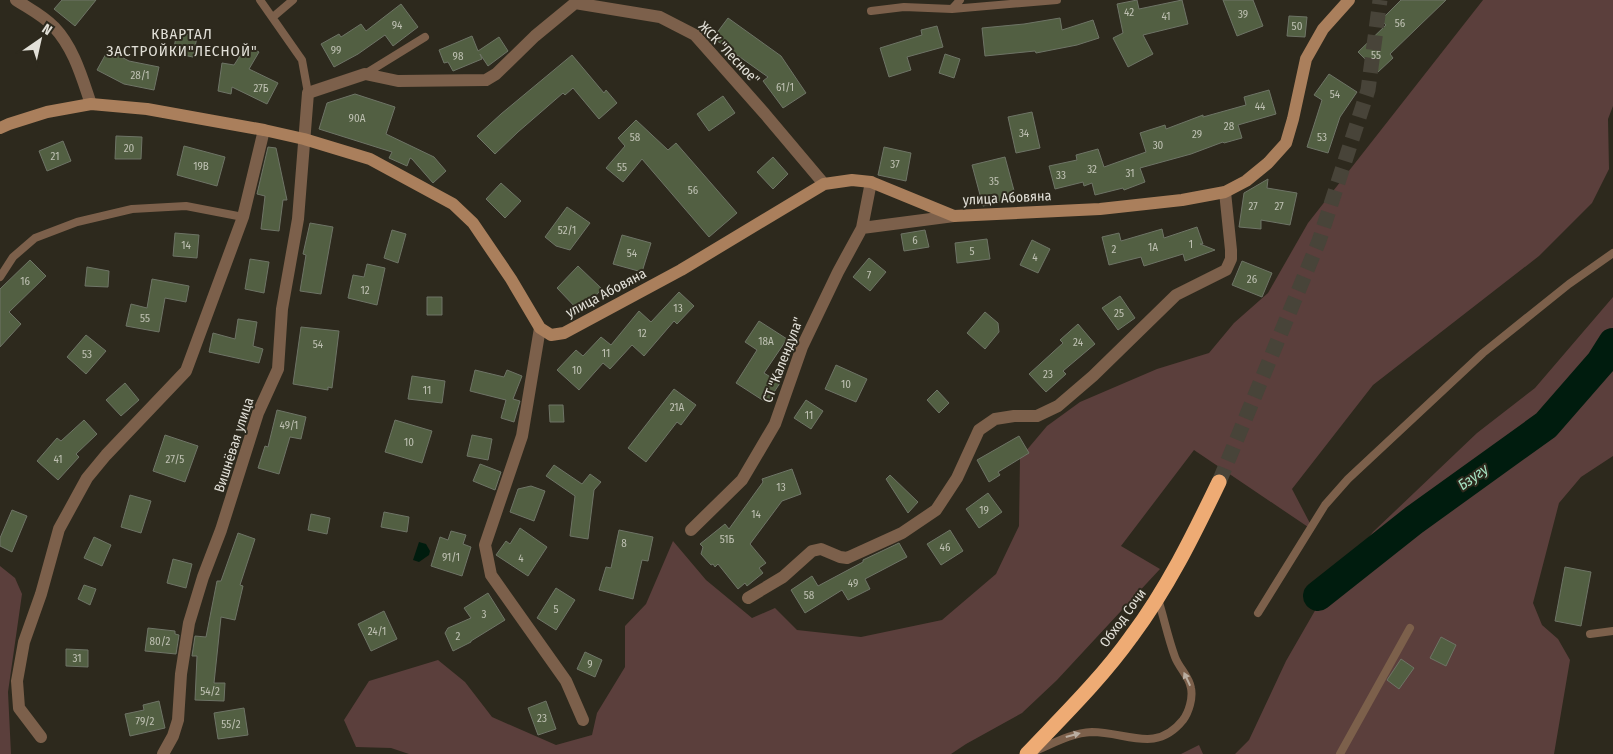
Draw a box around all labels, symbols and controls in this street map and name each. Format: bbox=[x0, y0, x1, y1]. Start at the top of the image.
house number: 42 bbox=[1124, 6, 1134, 19]
house number: 39 bbox=[1238, 8, 1248, 21]
house number: 41 bbox=[1161, 10, 1171, 23]
north arrow bbox=[15, 15, 65, 65]
house number: 56 bbox=[1395, 17, 1406, 30]
street label: ЖСК "Лесное" bbox=[695, 18, 763, 88]
house number: 94 bbox=[392, 19, 403, 32]
text: N bbox=[39, 20, 55, 39]
house number: 50 bbox=[1292, 20, 1303, 33]
district label: КВАРТАЛ ЗАСТРОЙКИ"ЛЕСНОЙ" bbox=[106, 25, 258, 60]
house number: 99 bbox=[331, 44, 341, 57]
house number: 55 bbox=[1371, 49, 1381, 62]
house number: 98 bbox=[453, 50, 464, 63]
house number: 28/1 bbox=[130, 69, 150, 82]
house number: 61/1 bbox=[776, 81, 794, 94]
house number: 27Б bbox=[253, 82, 269, 95]
house number: 54 bbox=[1330, 88, 1341, 101]
house number: 44 bbox=[1255, 100, 1266, 113]
house number: 90А bbox=[349, 112, 366, 125]
house number: 28 bbox=[1224, 120, 1235, 133]
house number: 34 bbox=[1019, 127, 1030, 140]
house number: 29 bbox=[1192, 128, 1202, 141]
house number: 58 bbox=[630, 131, 641, 144]
house number: 53 bbox=[1317, 131, 1327, 144]
house number: 30 bbox=[1153, 139, 1164, 152]
house number: 20 bbox=[124, 142, 135, 155]
house number: 21 bbox=[51, 150, 59, 163]
house number: 37 bbox=[890, 158, 900, 171]
house number: 19В bbox=[193, 160, 209, 173]
house number: 55 bbox=[617, 161, 627, 174]
house number: 32 bbox=[1087, 163, 1097, 176]
house number: 31 bbox=[1126, 167, 1135, 180]
house number: 33 bbox=[1056, 169, 1066, 182]
house number: 35 bbox=[989, 175, 999, 188]
house number: 56 bbox=[688, 184, 699, 197]
street label: улица Абовяна bbox=[962, 187, 1052, 209]
house number: 27 bbox=[1248, 200, 1258, 213]
house number: 27 bbox=[1274, 200, 1284, 213]
house number: 52/1 bbox=[558, 224, 576, 237]
house number: 6 bbox=[912, 234, 918, 247]
house number: 1 bbox=[1189, 238, 1193, 251]
house number: 14 bbox=[181, 239, 191, 252]
house number: 1А bbox=[1148, 241, 1158, 254]
house number: 2 bbox=[1112, 243, 1117, 256]
house number: 5 bbox=[969, 245, 975, 258]
house number: 54 bbox=[627, 247, 638, 260]
house number: 4 bbox=[1032, 251, 1038, 264]
street label: улица Абовяна bbox=[563, 265, 649, 321]
house number: 7 bbox=[867, 269, 872, 282]
house number: 26 bbox=[1247, 273, 1258, 286]
house number: 16 bbox=[20, 275, 30, 288]
house number: 12 bbox=[360, 284, 370, 297]
house number: 13 bbox=[673, 302, 683, 315]
house number: 25 bbox=[1114, 307, 1124, 320]
house number: 55 bbox=[140, 312, 150, 325]
street label: СТ "Календула" bbox=[759, 315, 807, 405]
house number: 12 bbox=[637, 327, 647, 340]
house number: 18А bbox=[758, 335, 774, 348]
house number: 24 bbox=[1073, 336, 1084, 349]
house number: 54 bbox=[313, 338, 324, 351]
house number: 11 bbox=[602, 347, 610, 360]
house number: 53 bbox=[82, 348, 92, 361]
house number: 10 bbox=[572, 364, 582, 377]
house number: 23 bbox=[1043, 368, 1053, 381]
house number: 10 bbox=[841, 378, 851, 391]
house number: 11 bbox=[423, 384, 431, 397]
street label: Вишнёвая улица bbox=[211, 395, 257, 495]
house number: 21А bbox=[670, 401, 685, 414]
house number: 11 bbox=[805, 409, 813, 422]
house number: 49/1 bbox=[280, 419, 298, 432]
house number: 10 bbox=[404, 436, 414, 449]
house number: 41 bbox=[53, 453, 63, 466]
house number: 27/5 bbox=[166, 453, 184, 466]
water label: Бзугу bbox=[1454, 459, 1493, 494]
house number: 13 bbox=[776, 481, 786, 494]
house number: 19 bbox=[979, 504, 989, 517]
house number: 14 bbox=[751, 508, 761, 521]
house number: 51Б bbox=[720, 533, 735, 546]
house number: 8 bbox=[621, 537, 627, 550]
house number: 46 bbox=[940, 541, 951, 554]
house number: 91/1 bbox=[442, 551, 460, 564]
house number: 4 bbox=[518, 552, 524, 565]
house number: 49 bbox=[848, 577, 858, 590]
street label: Обход Сочи bbox=[1096, 585, 1150, 651]
house number: 58 bbox=[804, 589, 815, 602]
house number: 5 bbox=[553, 603, 559, 616]
house number: 3 bbox=[482, 608, 487, 621]
house number: 24/1 bbox=[368, 625, 386, 638]
house number: 2 bbox=[456, 630, 461, 643]
house number: 80/2 bbox=[150, 635, 171, 648]
house number: 31 bbox=[73, 652, 82, 665]
house number: 9 bbox=[587, 658, 593, 671]
one-way arrow bbox=[1183, 672, 1191, 686]
house number: 54/2 bbox=[200, 685, 220, 698]
house number: 23 bbox=[537, 712, 547, 725]
house number: 79/2 bbox=[136, 715, 155, 728]
house number: 55/2 bbox=[221, 718, 241, 731]
one-way arrow bbox=[1066, 731, 1081, 739]

